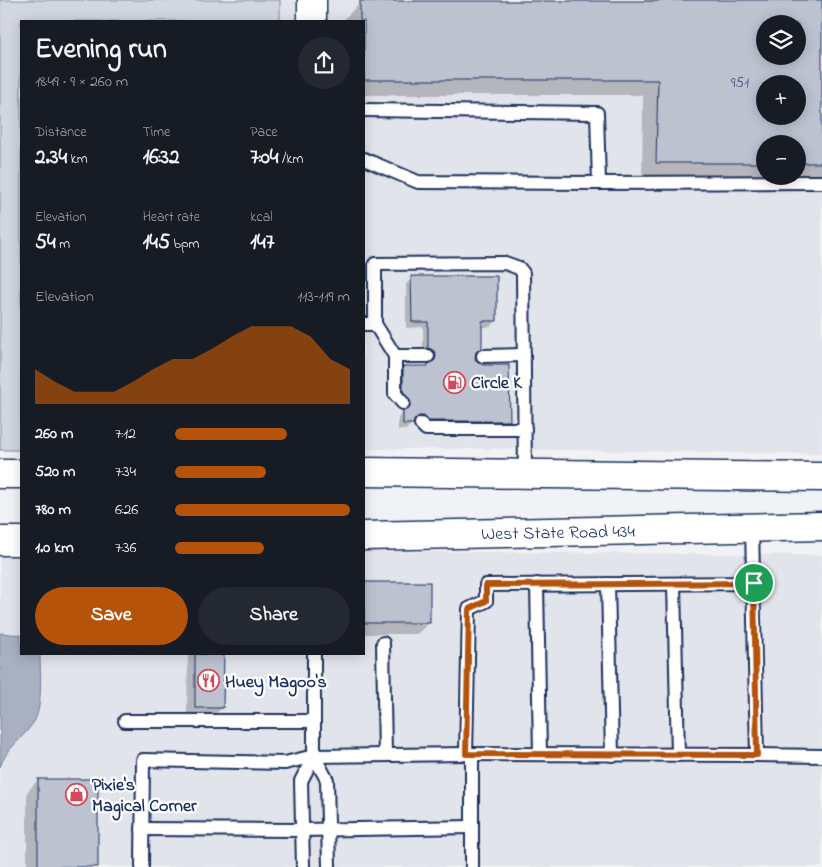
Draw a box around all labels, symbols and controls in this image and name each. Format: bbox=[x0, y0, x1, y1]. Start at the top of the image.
map controls bbox=[756, 15, 806, 185]
button: layers bbox=[756, 15, 806, 65]
text: Evening run bbox=[35, 30, 167, 71]
button: share bbox=[298, 37, 350, 89]
text: 18:49 · 9 × 260 m bbox=[35, 70, 128, 94]
house number: 951 bbox=[731, 72, 749, 94]
button: + bbox=[756, 75, 806, 125]
text: Distance bbox=[35, 122, 87, 143]
text: Time bbox=[143, 122, 170, 143]
text: Pace bbox=[250, 122, 278, 143]
button: − bbox=[756, 135, 806, 185]
text: 2.34 bbox=[35, 143, 67, 173]
text: 16:32 bbox=[143, 143, 179, 173]
text: 7:04 bbox=[250, 143, 279, 173]
text: km bbox=[67, 149, 88, 170]
text: /km bbox=[279, 149, 303, 170]
text: Elevation bbox=[35, 207, 86, 228]
text: Heart rate bbox=[143, 207, 200, 228]
text: kcal bbox=[250, 207, 273, 228]
text: 54 bbox=[35, 228, 56, 258]
text: 145 bbox=[143, 228, 170, 258]
text: 147 bbox=[250, 228, 274, 258]
text: m bbox=[56, 234, 70, 255]
text: bpm bbox=[170, 234, 199, 255]
text: Elevation bbox=[35, 285, 94, 309]
text: 113–119 m bbox=[297, 285, 350, 309]
fuel station icon: Circle K bbox=[443, 370, 467, 394]
place label: Circle K bbox=[471, 371, 523, 397]
text: 260 m bbox=[35, 422, 73, 446]
text: 7:12 bbox=[115, 422, 136, 446]
text: 520 m bbox=[35, 460, 75, 484]
text: 7:34 bbox=[115, 460, 136, 484]
text: 780 m bbox=[35, 498, 71, 522]
text: 6:26 bbox=[115, 498, 138, 522]
street label: West State Road 434 bbox=[481, 520, 636, 548]
text: 1.0 km bbox=[35, 536, 74, 560]
text: 7:36 bbox=[115, 536, 137, 560]
pin bbox=[733, 562, 775, 604]
icon: arrive bbox=[740, 569, 768, 597]
button: Save bbox=[35, 587, 188, 645]
button: Share bbox=[198, 587, 350, 645]
restaurant icon: Huey Magoo's bbox=[197, 669, 221, 693]
place label: Huey Magoo's bbox=[225, 670, 327, 697]
place label: Pixie's Magical Corner bbox=[92, 773, 197, 821]
shop icon: Pixie's Magical Corner bbox=[64, 782, 88, 806]

